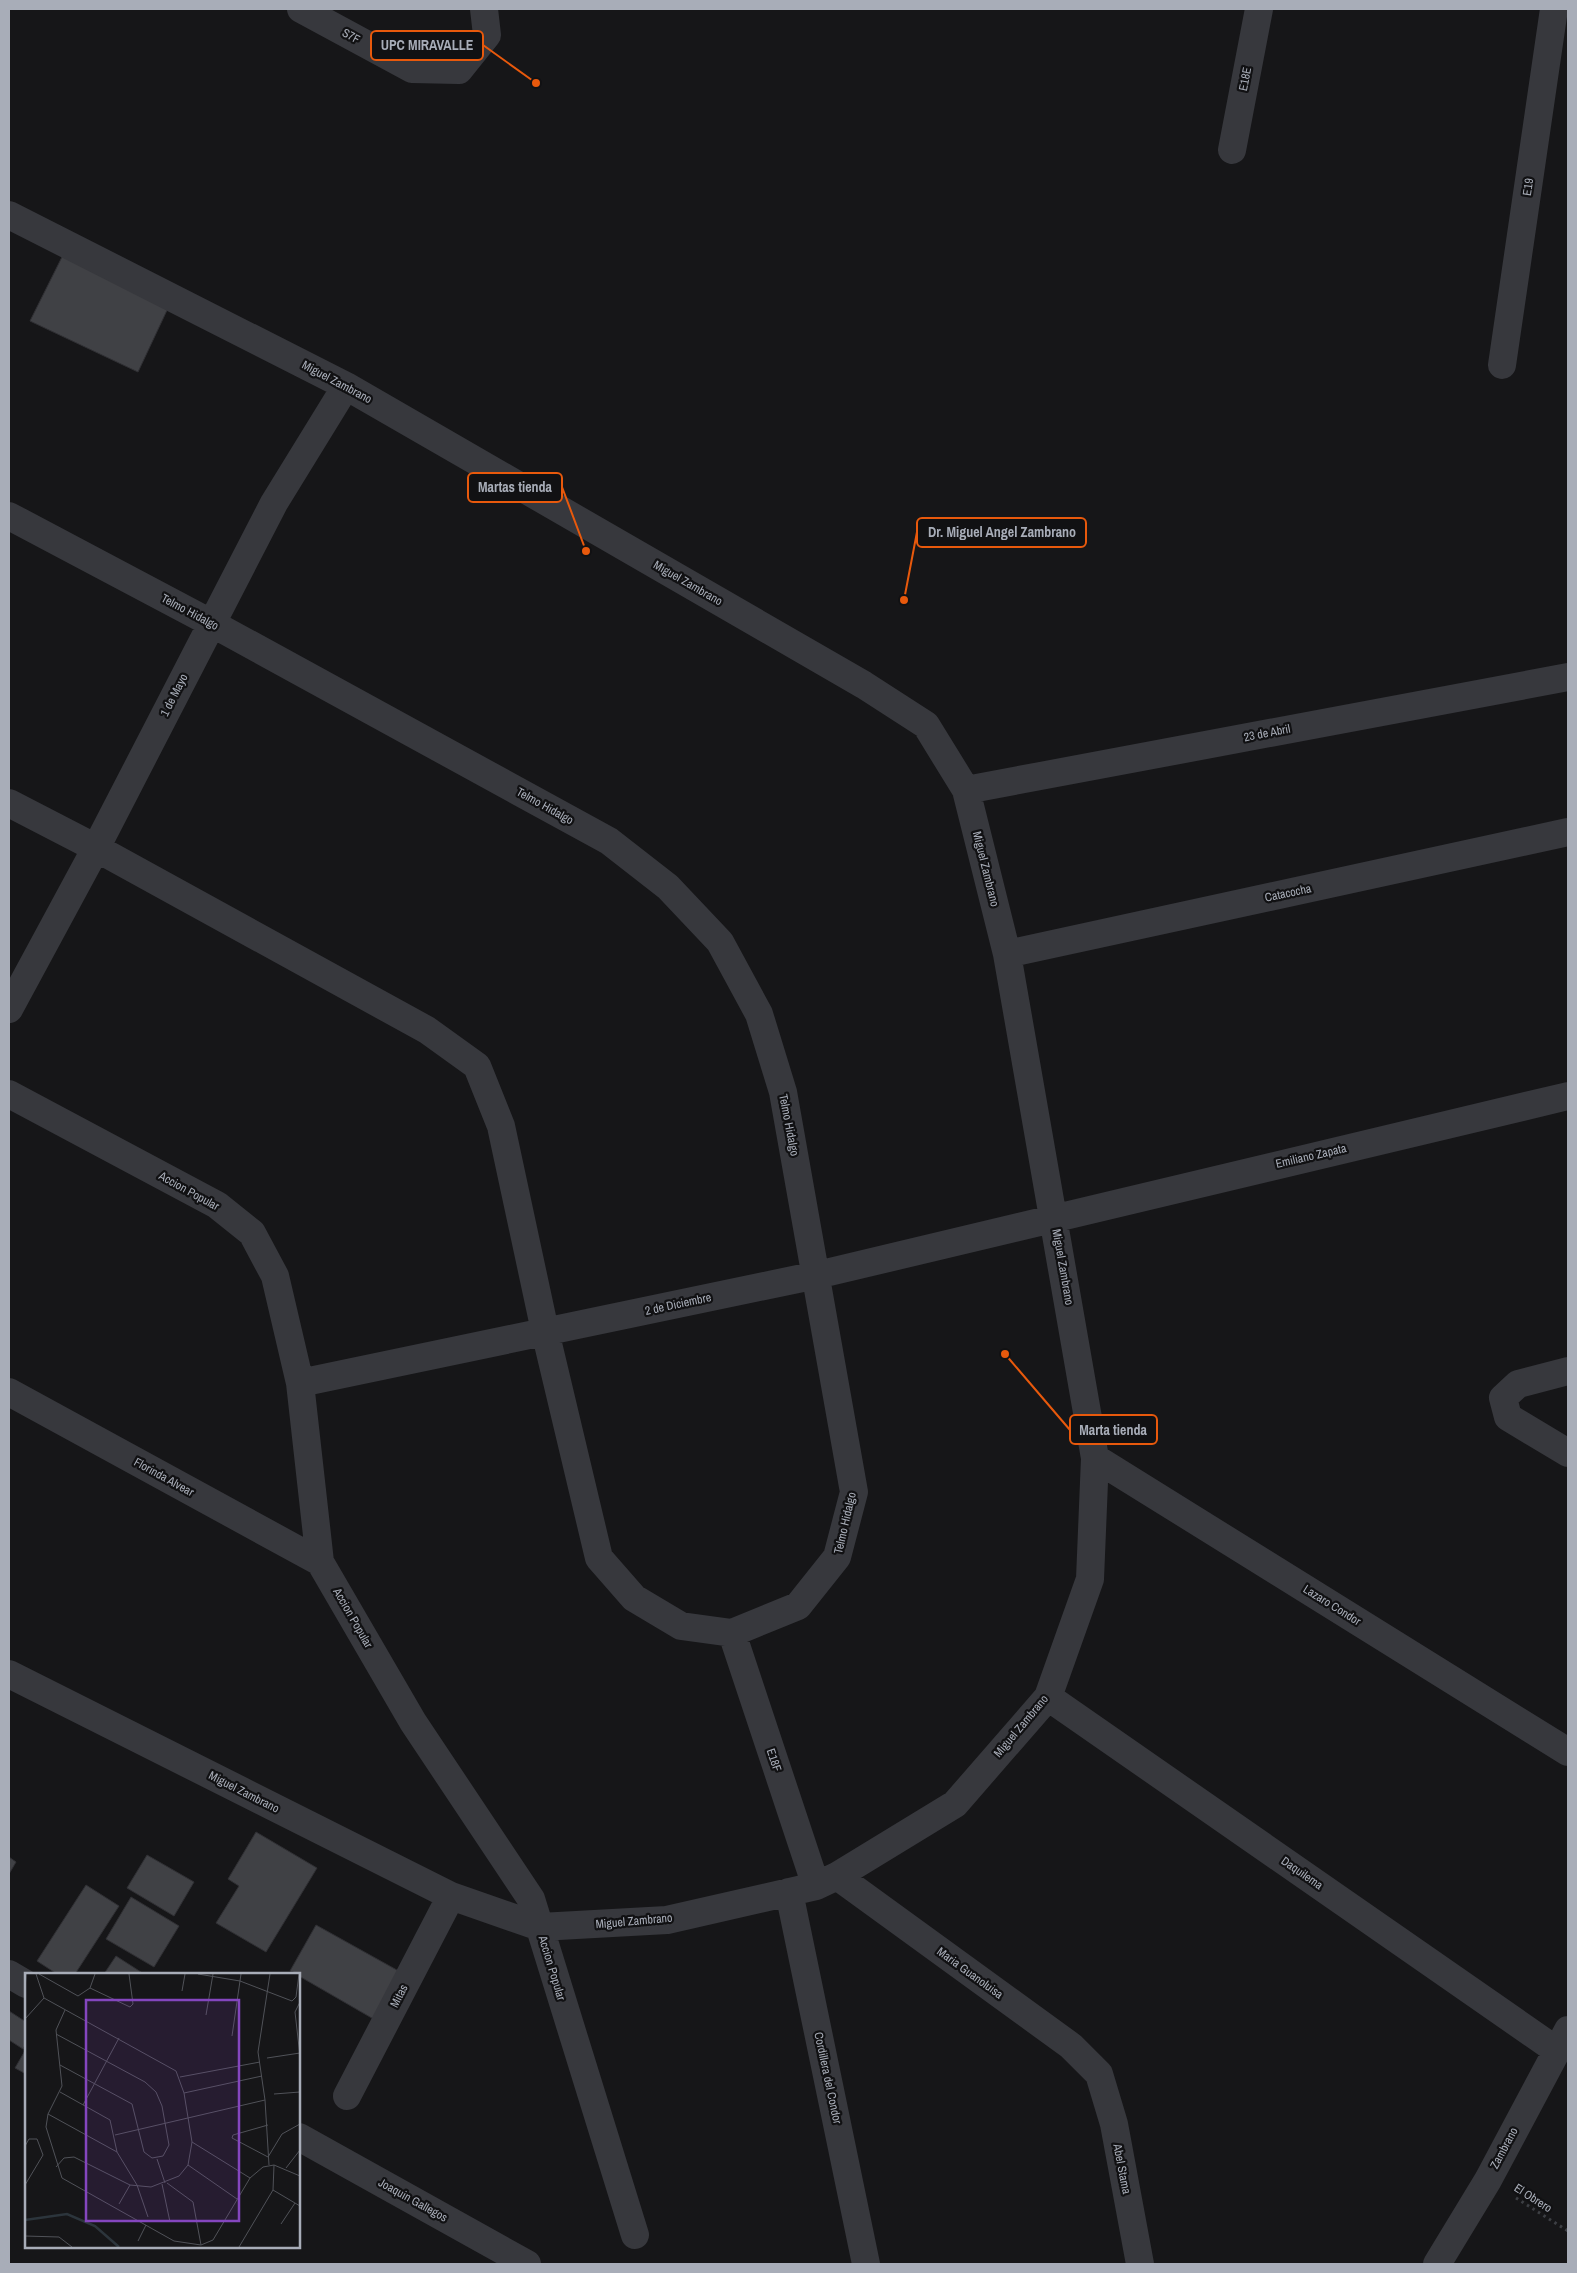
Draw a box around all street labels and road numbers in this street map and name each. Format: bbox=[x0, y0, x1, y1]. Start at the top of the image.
street label: S7F bbox=[339, 25, 363, 47]
street label: E18E bbox=[1235, 66, 1255, 92]
street label: E19 bbox=[1519, 177, 1537, 197]
street label: Miguel Zambrano bbox=[299, 357, 375, 407]
street label: Miguel Zambrano bbox=[651, 557, 725, 609]
street label: Telmo Hidalgo bbox=[158, 590, 222, 634]
street label: 1 de Mayo bbox=[156, 671, 192, 719]
street label: 23 de Abril bbox=[1242, 721, 1292, 745]
street label: Telmo Hidalgo bbox=[514, 784, 576, 828]
street label: Miguel Zambrano bbox=[969, 830, 1003, 908]
street label: Catacocha bbox=[1263, 880, 1313, 906]
street label: Telmo Hidalgo bbox=[775, 1093, 803, 1157]
street label: Emiliano Zapata bbox=[1274, 1140, 1348, 1172]
street label: Accion Popular bbox=[155, 1167, 223, 1215]
street label: Miguel Zambrano bbox=[1048, 1228, 1078, 1306]
street label: 2 de Diciembre bbox=[643, 1289, 713, 1319]
street label: Florinda Alvear bbox=[131, 1454, 197, 1500]
street label: Telmo Hidalgo bbox=[830, 1491, 860, 1555]
street label: Lazaro Condor bbox=[1300, 1581, 1364, 1629]
street label: Accion Popular bbox=[329, 1584, 377, 1652]
street label: Miguel Zambrano bbox=[990, 1691, 1052, 1761]
street label: E18F bbox=[763, 1746, 785, 1774]
street label: Miguel Zambrano bbox=[206, 1767, 282, 1817]
street label: Daquilema bbox=[1278, 1853, 1327, 1893]
street label: Miguel Zambrano bbox=[595, 1910, 673, 1932]
street label: Accion Popular bbox=[534, 1933, 570, 2003]
street label: Maria Guanoluisa bbox=[934, 1944, 1007, 2003]
street label: Mitas bbox=[386, 1982, 412, 2010]
street label: Cordillera del Condor bbox=[810, 2031, 846, 2126]
street label: Zambrano bbox=[1486, 2124, 1522, 2172]
street label: Abel Stama bbox=[1109, 2142, 1135, 2196]
street label: Joaquin Gallegos bbox=[376, 2174, 450, 2226]
street label: El Obrero bbox=[1511, 2180, 1555, 2216]

